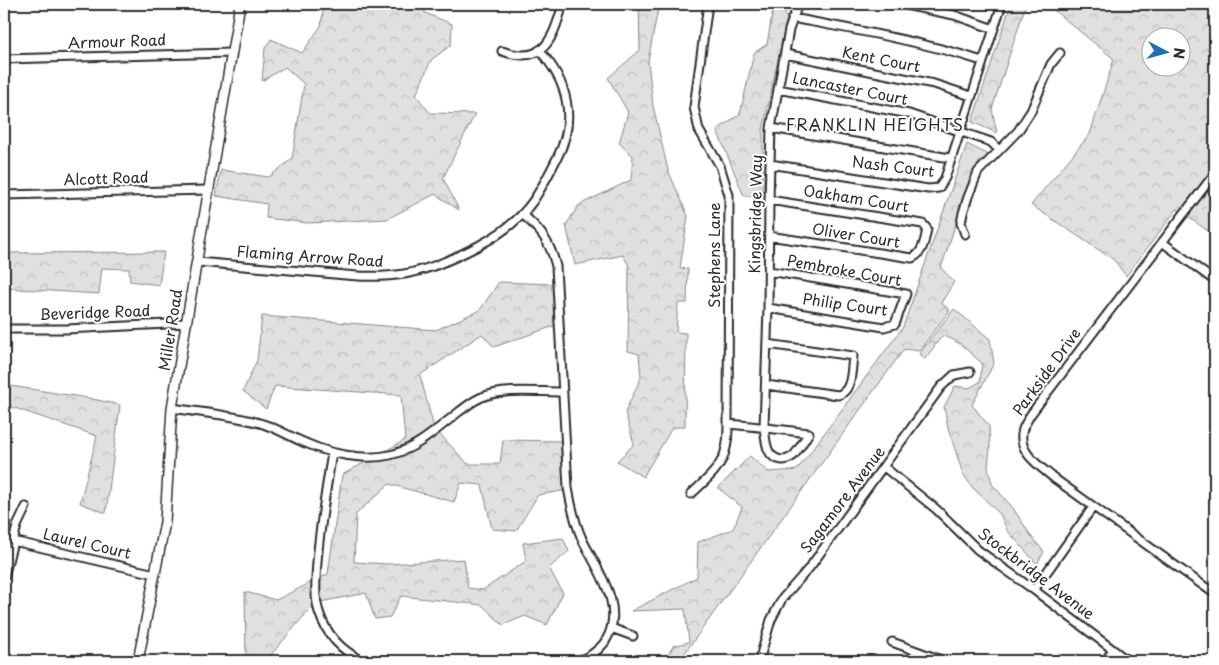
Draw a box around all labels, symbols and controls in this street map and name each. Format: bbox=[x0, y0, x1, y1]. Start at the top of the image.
street label: Armour Road bbox=[67, 27, 166, 54]
north arrow bbox=[1142, 28, 1192, 78]
street label: Kent Court bbox=[840, 40, 922, 77]
text: N bbox=[1168, 47, 1190, 60]
street label: Lancaster Court bbox=[791, 65, 910, 110]
district label: FRANKLIN HEIGHTS bbox=[786, 112, 964, 136]
street label: Nash Court bbox=[851, 149, 936, 182]
street label: Kingsbridge Way bbox=[742, 154, 767, 274]
street label: Alcott Road bbox=[63, 165, 149, 190]
street label: Oakham Court bbox=[802, 178, 911, 217]
street label: Stephens Lane bbox=[702, 202, 725, 308]
street label: Oliver Court bbox=[811, 216, 902, 253]
street label: Flaming Arrow Road bbox=[236, 239, 384, 272]
street label: Pembroke Court bbox=[785, 248, 903, 291]
street label: Philip Court bbox=[801, 286, 889, 321]
street label: Miller Road bbox=[152, 287, 187, 372]
street label: Beveridge Road bbox=[39, 298, 151, 325]
street label: Parkside Drive bbox=[1006, 323, 1085, 420]
street label: Sagamore Avenue bbox=[794, 441, 890, 557]
street label: Laurel Court bbox=[41, 521, 133, 564]
street label: Stockbridge Avenue bbox=[974, 521, 1100, 624]

